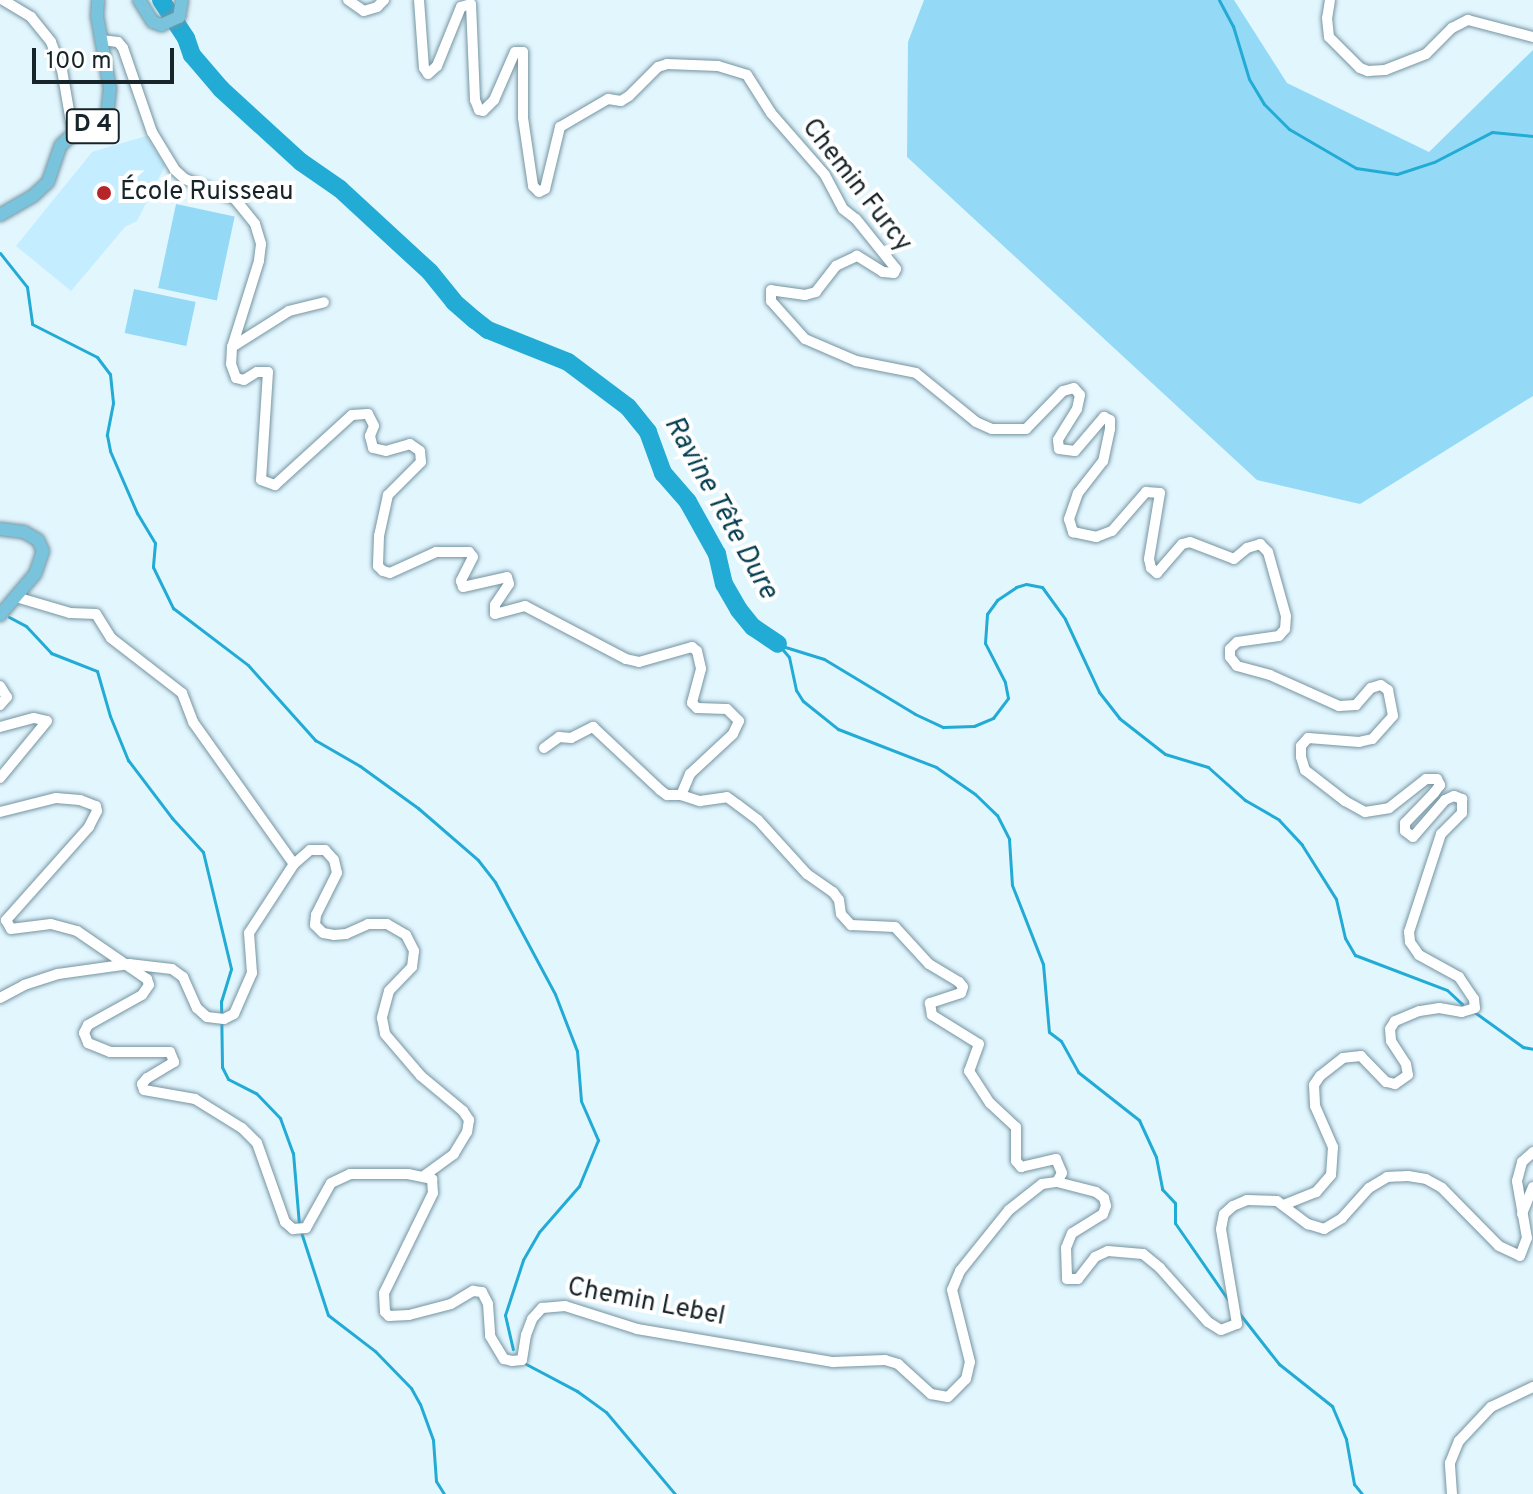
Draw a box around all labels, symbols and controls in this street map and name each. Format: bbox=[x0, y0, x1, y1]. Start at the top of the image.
scale bar bbox=[36, 32, 178, 82]
text: 100 m bbox=[46, 47, 112, 77]
road number: D 4 bbox=[65, 106, 121, 146]
street label: Chemin Furcy bbox=[794, 113, 918, 259]
place label: École Ruisseau bbox=[120, 177, 294, 209]
marker: École Ruisseau bbox=[95, 184, 113, 202]
water label: Ravine Tête Dure bbox=[656, 410, 784, 606]
street label: Chemin Lebel bbox=[565, 1272, 727, 1334]

